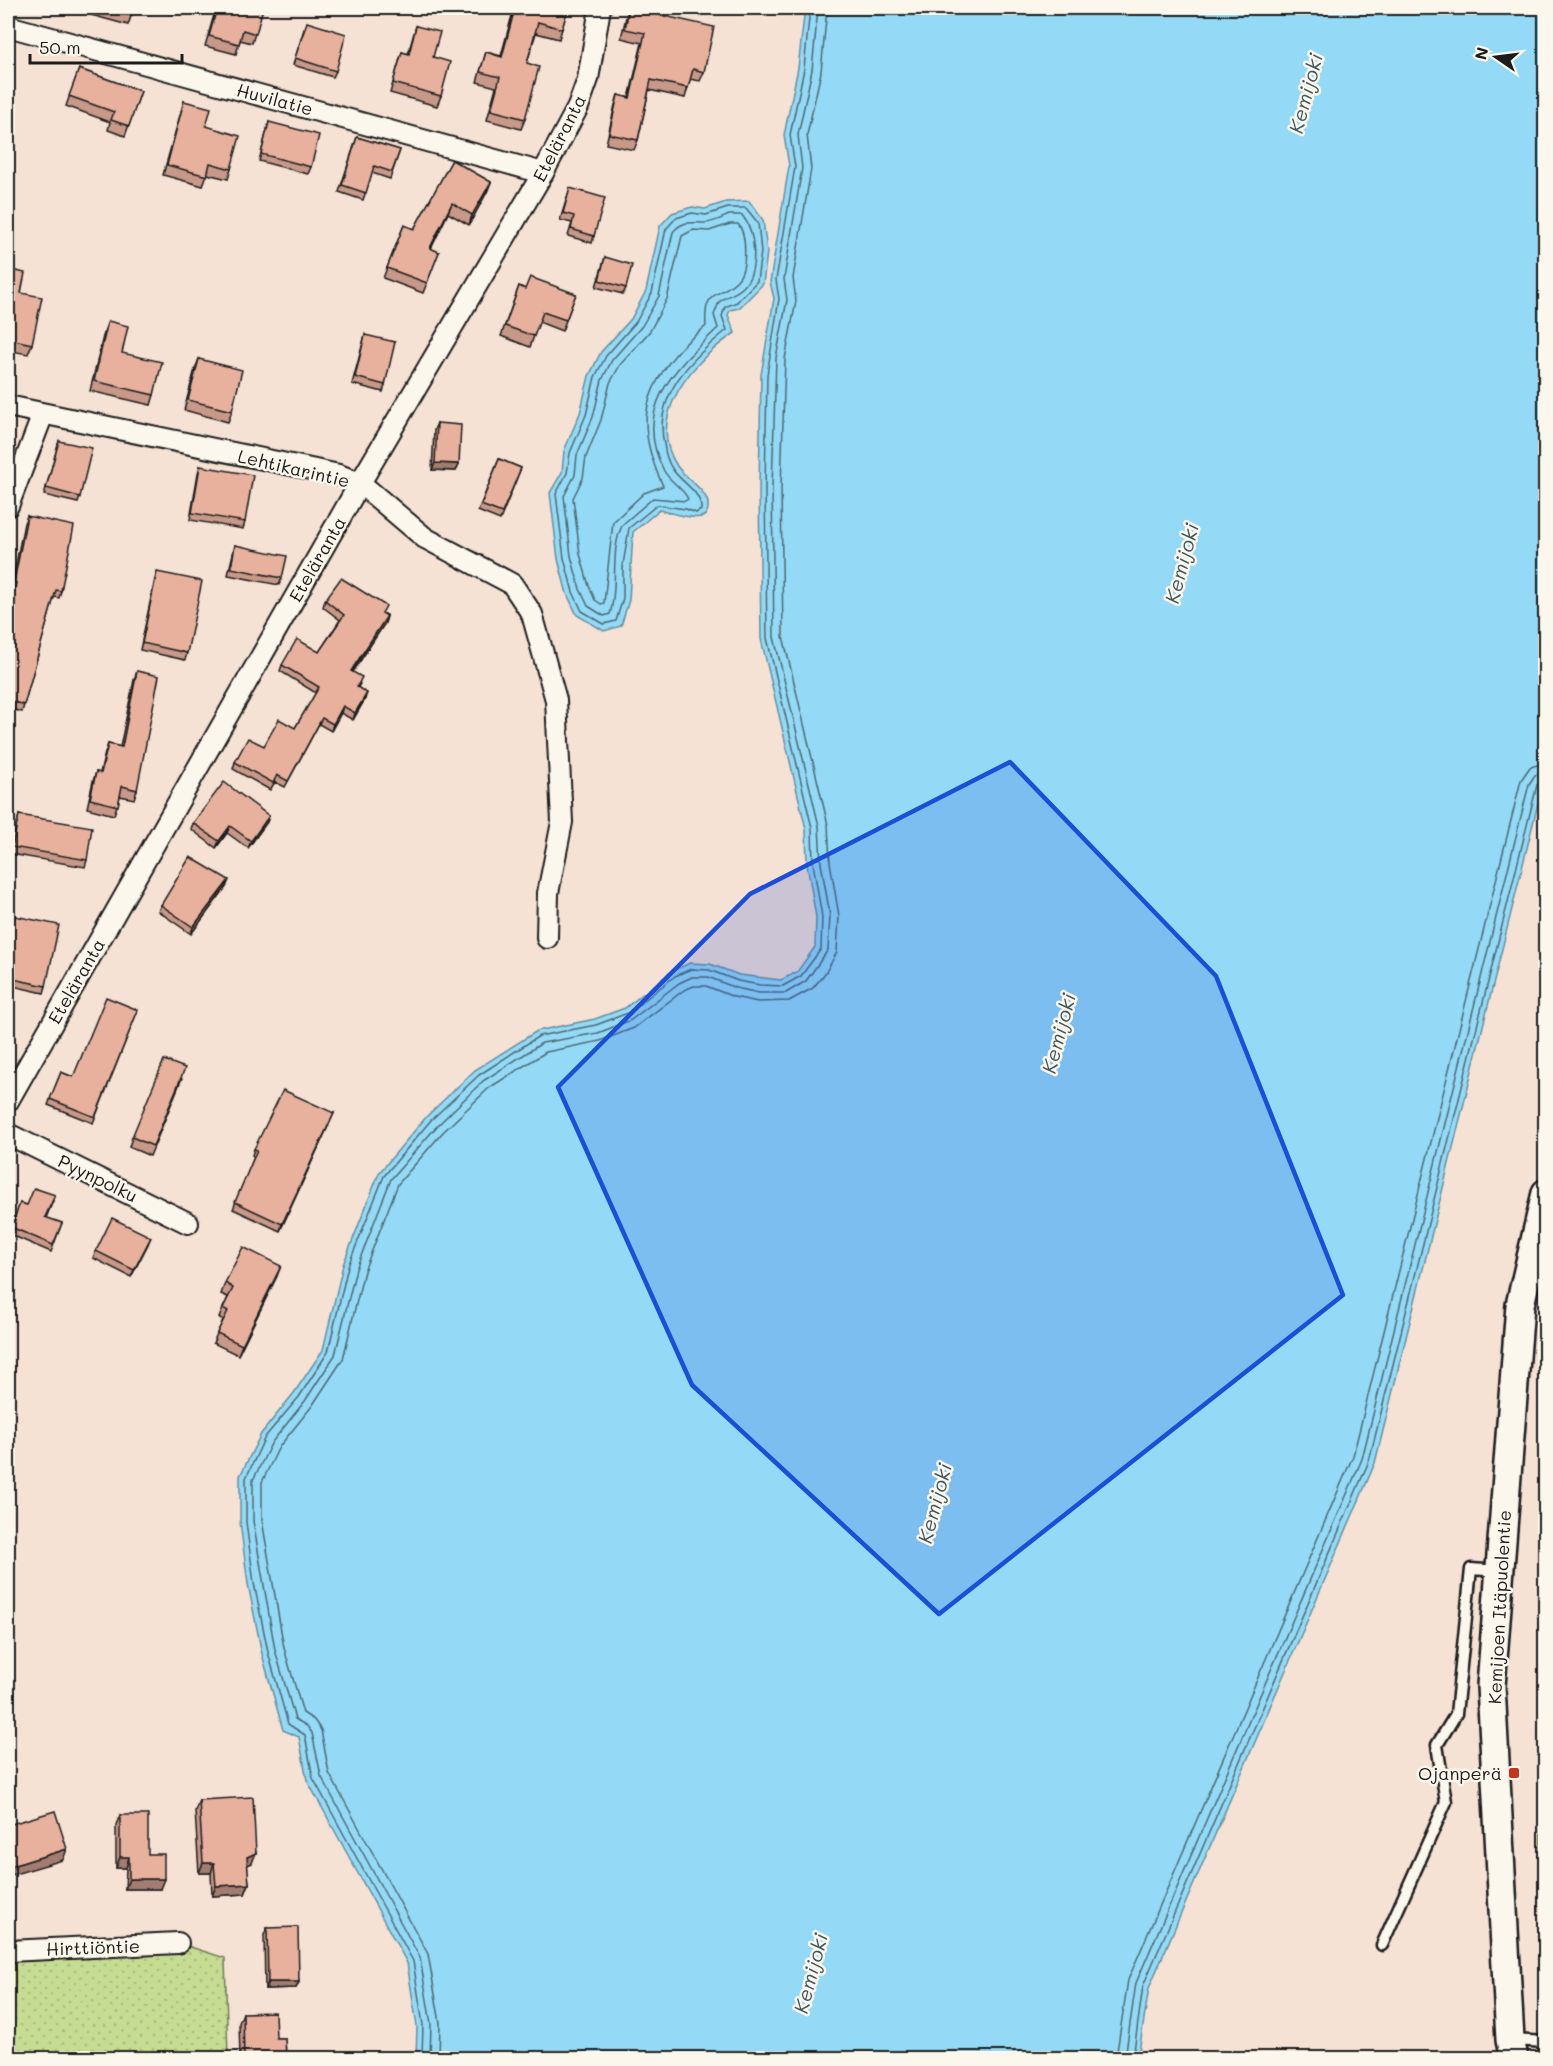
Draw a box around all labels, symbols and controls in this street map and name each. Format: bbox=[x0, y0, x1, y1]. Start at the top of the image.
scale bar bbox=[30, 27, 182, 65]
north arrow bbox=[1466, 27, 1526, 87]
text: 50 m bbox=[39, 35, 81, 59]
text: N bbox=[1469, 45, 1493, 62]
water label: Kemijoki bbox=[1282, 49, 1328, 136]
street label: Huvilatie bbox=[234, 77, 316, 121]
street label: Eteläranta bbox=[527, 90, 591, 186]
street label: Lehtikarintie bbox=[236, 443, 352, 493]
street label: Eteläranta bbox=[283, 512, 351, 606]
water label: Kemijoki bbox=[1158, 519, 1204, 606]
street label: Eteläranta bbox=[42, 934, 110, 1028]
water label: Kemijoki bbox=[1035, 989, 1081, 1076]
street label: Pyynpolku bbox=[54, 1148, 142, 1208]
water label: Kemijoki bbox=[911, 1459, 957, 1546]
street label: Kemijoen Itäpuolentie bbox=[1482, 1509, 1516, 1705]
place label: Ojanperä bbox=[1418, 1761, 1502, 1785]
marker: Ojanperä bbox=[1507, 1766, 1521, 1780]
water label: Kemijoki bbox=[787, 1929, 833, 2016]
street label: Hirttiöntie bbox=[46, 1933, 140, 1961]

